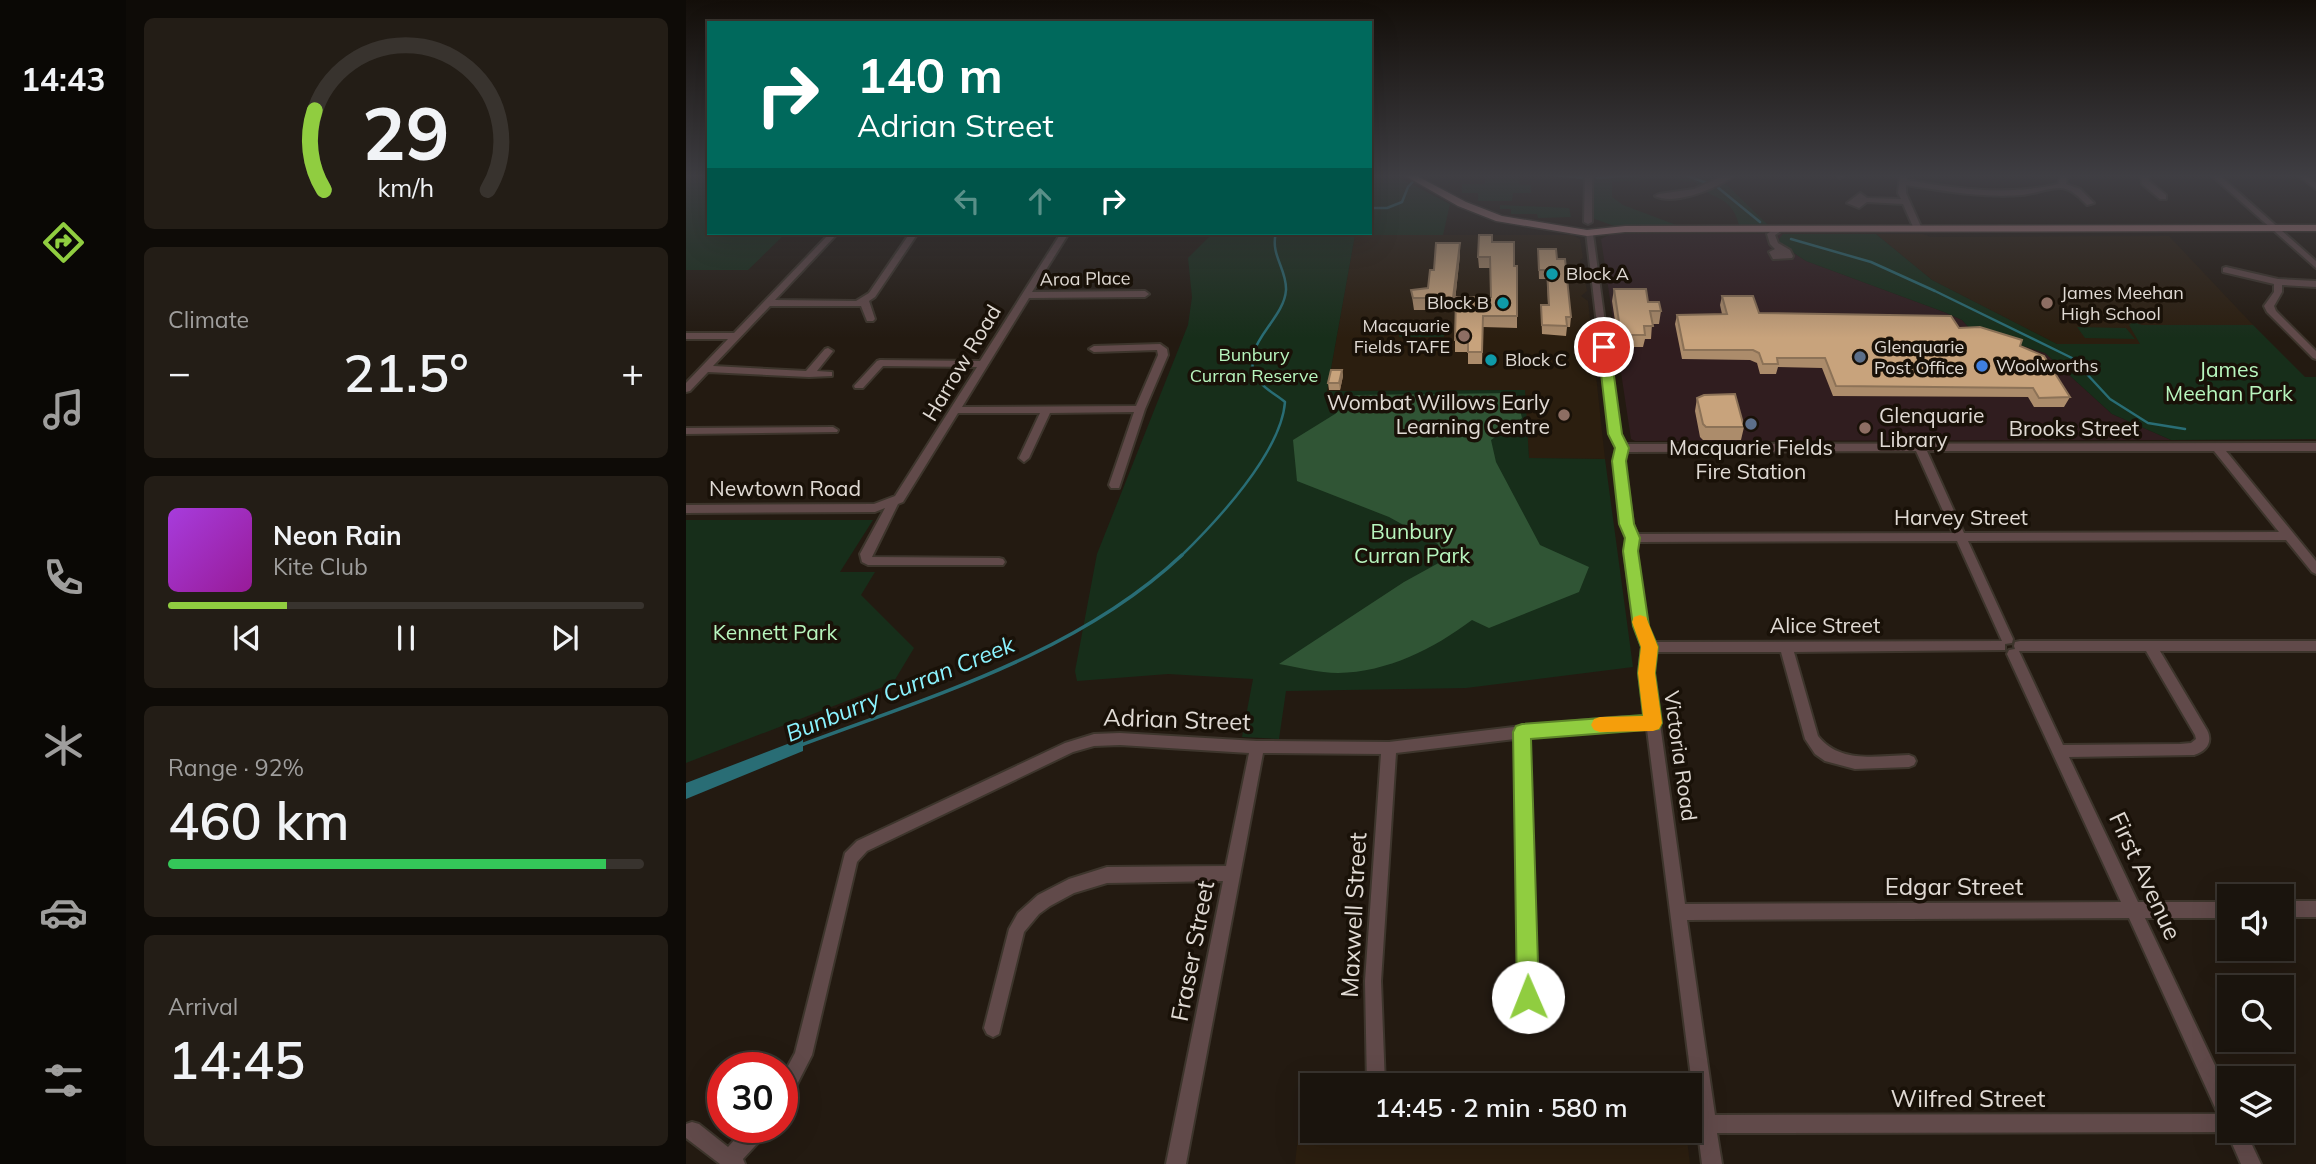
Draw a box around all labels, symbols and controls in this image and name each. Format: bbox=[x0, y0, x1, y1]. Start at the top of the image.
text: 140 m bbox=[857, 44, 1003, 105]
icon: right bbox=[742, 49, 833, 140]
text: 14:43 bbox=[21, 59, 105, 99]
text: 29 bbox=[362, 87, 450, 178]
text: Adrian Street bbox=[857, 105, 1054, 145]
text: km/h bbox=[378, 171, 434, 202]
icon: left bbox=[948, 182, 986, 220]
icon: ahead bbox=[1021, 182, 1059, 220]
icon: right bbox=[1094, 182, 1132, 220]
icon: directions bbox=[39, 218, 88, 267]
place label: Block A bbox=[1566, 262, 1629, 285]
street label: Aroa Place bbox=[1039, 266, 1131, 291]
marker: Block A bbox=[1544, 266, 1560, 282]
place label: James Meehan High School bbox=[2061, 281, 2184, 325]
place label: Block B bbox=[1427, 291, 1489, 314]
marker: Block B bbox=[1495, 295, 1511, 311]
marker: James Meehan High School bbox=[2039, 295, 2055, 311]
street label: Harrow Road bbox=[916, 300, 1006, 425]
text: Climate bbox=[168, 305, 249, 334]
place label: Macquarie Fields TAFE bbox=[1354, 314, 1450, 358]
pin bbox=[1574, 317, 1634, 377]
marker: Macquarie Fields TAFE bbox=[1456, 328, 1472, 344]
icon: arrive bbox=[1585, 328, 1623, 366]
place label: Glenquarie Post Office bbox=[1874, 335, 1964, 379]
text: 21.5° bbox=[343, 340, 469, 405]
park label: Bunbury Curran Reserve bbox=[1190, 343, 1318, 387]
text: − bbox=[168, 348, 191, 396]
text: + bbox=[621, 348, 644, 396]
place label: Block C bbox=[1505, 348, 1567, 371]
marker: Glenquarie Post Office bbox=[1852, 349, 1868, 365]
marker: Block C bbox=[1483, 352, 1499, 368]
place label: Woolworths bbox=[1996, 354, 2098, 377]
park label: James Meehan Park bbox=[2165, 356, 2293, 406]
marker: Woolworths bbox=[1974, 358, 1990, 374]
icon: music bbox=[39, 385, 88, 434]
place label: Wombat Willows Early Learning Centre bbox=[1327, 389, 1550, 439]
place label: Glenquarie Library bbox=[1879, 402, 1984, 452]
marker: Wombat Willows Early Learning Centre bbox=[1556, 407, 1572, 423]
street label: Brooks Street bbox=[2009, 415, 2139, 441]
marker: Macquarie Fields Fire Station bbox=[1743, 416, 1759, 432]
marker: Glenquarie Library bbox=[1857, 420, 1873, 436]
place label: Macquarie Fields Fire Station bbox=[1669, 434, 1833, 484]
street label: Newtown Road bbox=[709, 475, 861, 501]
street label: Harvey Street bbox=[1894, 504, 2028, 530]
park label: Bunbury Curran Park bbox=[1354, 518, 1470, 568]
text: Neon Rain bbox=[273, 519, 402, 552]
text: Kite Club bbox=[273, 552, 368, 581]
icon: phone bbox=[39, 553, 88, 602]
street label: Alice Street bbox=[1770, 612, 1880, 638]
icon: previous bbox=[228, 619, 266, 657]
icon: pause bbox=[387, 619, 425, 657]
icon: next bbox=[546, 619, 584, 657]
park label: Kennett Park bbox=[713, 619, 837, 645]
water label: Bunburry Curran Creek bbox=[781, 629, 1020, 748]
street label: Victoria Road bbox=[1659, 689, 1703, 823]
street label: Adrian Street bbox=[1103, 701, 1251, 737]
icon: climate bbox=[39, 721, 88, 770]
text: Range · 92% bbox=[168, 753, 304, 782]
text: 460 km bbox=[168, 788, 349, 853]
street label: First Avenue bbox=[2103, 807, 2189, 944]
street label: Maxwell Street bbox=[1334, 832, 1372, 998]
street label: Edgar Street bbox=[1885, 871, 2023, 901]
street label: Fraser Street bbox=[1164, 878, 1220, 1024]
map controls bbox=[2217, 884, 2294, 1143]
button: sound bbox=[2217, 884, 2294, 961]
icon: car bbox=[39, 888, 88, 937]
position arrow bbox=[1491, 960, 1565, 1034]
button: search bbox=[2217, 975, 2294, 1052]
text: Arrival bbox=[168, 992, 238, 1021]
text: 14:45 bbox=[168, 1027, 305, 1092]
speed limit sign: 30 bbox=[707, 1052, 798, 1143]
icon: filters bbox=[39, 1056, 88, 1105]
button: layers bbox=[2217, 1066, 2294, 1143]
street label: Wilfred Street bbox=[1891, 1083, 2045, 1113]
text: 14:45 · 2 min · 580 m bbox=[1374, 1091, 1628, 1124]

